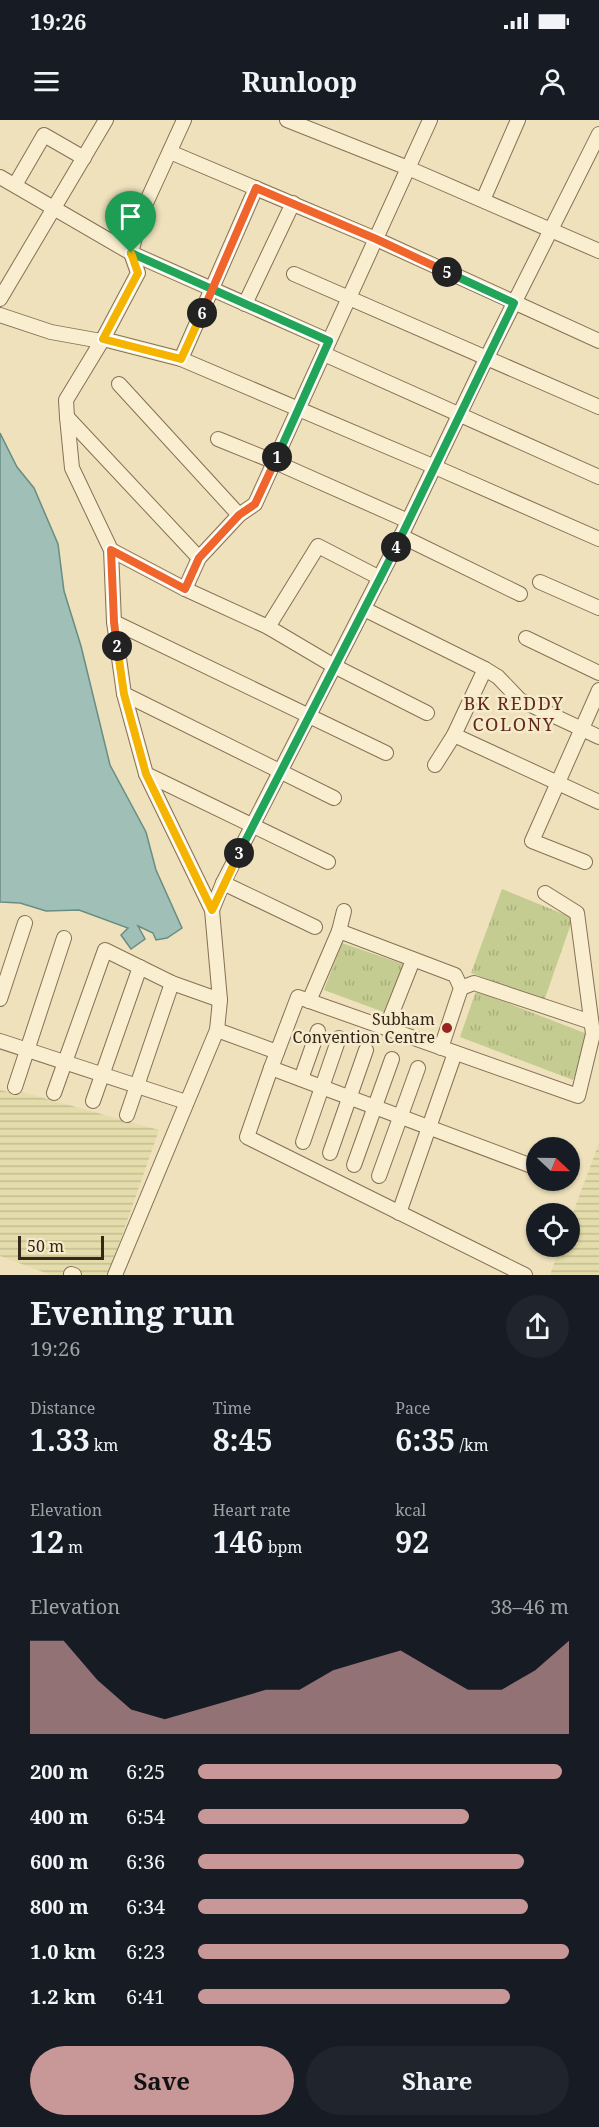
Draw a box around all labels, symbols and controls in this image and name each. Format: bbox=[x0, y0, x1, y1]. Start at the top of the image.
text: 19:26 bbox=[30, 6, 86, 36]
text: Runloop bbox=[242, 63, 357, 100]
icon: menu bbox=[30, 65, 63, 98]
icon: person bbox=[536, 65, 569, 98]
pin bbox=[105, 191, 156, 253]
icon: arrive bbox=[114, 200, 147, 233]
pin: 5 bbox=[432, 257, 462, 287]
text: 5 bbox=[442, 261, 452, 283]
pin: 6 bbox=[187, 298, 217, 328]
text: 6 bbox=[197, 302, 207, 324]
pin: 1 bbox=[262, 442, 292, 472]
text: 1 bbox=[272, 446, 282, 468]
pin: 4 bbox=[381, 532, 411, 562]
text: 4 bbox=[391, 536, 401, 558]
pin: 2 bbox=[102, 631, 132, 661]
text: 2 bbox=[112, 635, 122, 657]
district label: BK REDDY COLONY bbox=[464, 691, 564, 736]
pin: 3 bbox=[224, 838, 254, 868]
text: 3 bbox=[234, 842, 244, 864]
place label: Subham Convention Centre bbox=[293, 1008, 435, 1048]
marker: Subham Convention Centre bbox=[440, 1021, 454, 1035]
north arrow bbox=[526, 1137, 580, 1191]
map controls bbox=[526, 1137, 580, 1257]
button: locate bbox=[526, 1203, 580, 1257]
scale bar bbox=[18, 1233, 104, 1260]
text: 50 m bbox=[27, 1235, 64, 1257]
text: Evening run bbox=[30, 1290, 234, 1335]
button: share bbox=[506, 1295, 569, 1358]
text: 19:26 bbox=[30, 1335, 80, 1362]
text: Distance bbox=[30, 1397, 95, 1419]
text: Time bbox=[213, 1397, 251, 1419]
text: Pace bbox=[395, 1397, 430, 1419]
text: 1.33 bbox=[30, 1419, 90, 1460]
text: 8:45 bbox=[213, 1419, 273, 1460]
text: 6:35 bbox=[395, 1419, 455, 1460]
text: km bbox=[90, 1434, 118, 1456]
text: /km bbox=[455, 1434, 489, 1456]
text: Elevation bbox=[30, 1499, 102, 1521]
text: Heart rate bbox=[213, 1499, 291, 1521]
text: kcal bbox=[395, 1499, 426, 1521]
text: 12 bbox=[30, 1521, 64, 1562]
text: 146 bbox=[213, 1521, 264, 1562]
text: 92 bbox=[395, 1521, 429, 1562]
text: m bbox=[64, 1536, 83, 1558]
text: bpm bbox=[264, 1536, 302, 1558]
text: Elevation bbox=[30, 1593, 120, 1620]
text: 38–46 m bbox=[490, 1593, 569, 1620]
text: 200 m bbox=[30, 1758, 89, 1785]
text: 6:25 bbox=[126, 1758, 165, 1785]
text: 400 m bbox=[30, 1803, 89, 1830]
text: 6:54 bbox=[126, 1803, 165, 1830]
text: 600 m bbox=[30, 1848, 89, 1875]
text: 6:36 bbox=[126, 1848, 165, 1875]
text: 800 m bbox=[30, 1893, 89, 1920]
text: 6:34 bbox=[126, 1893, 165, 1920]
text: 1.0 km bbox=[30, 1938, 96, 1965]
text: 6:23 bbox=[126, 1938, 165, 1965]
text: 1.2 km bbox=[30, 1983, 96, 2010]
text: 6:41 bbox=[126, 1983, 165, 2010]
button: Save bbox=[30, 2046, 294, 2115]
button: Share bbox=[306, 2046, 569, 2115]

